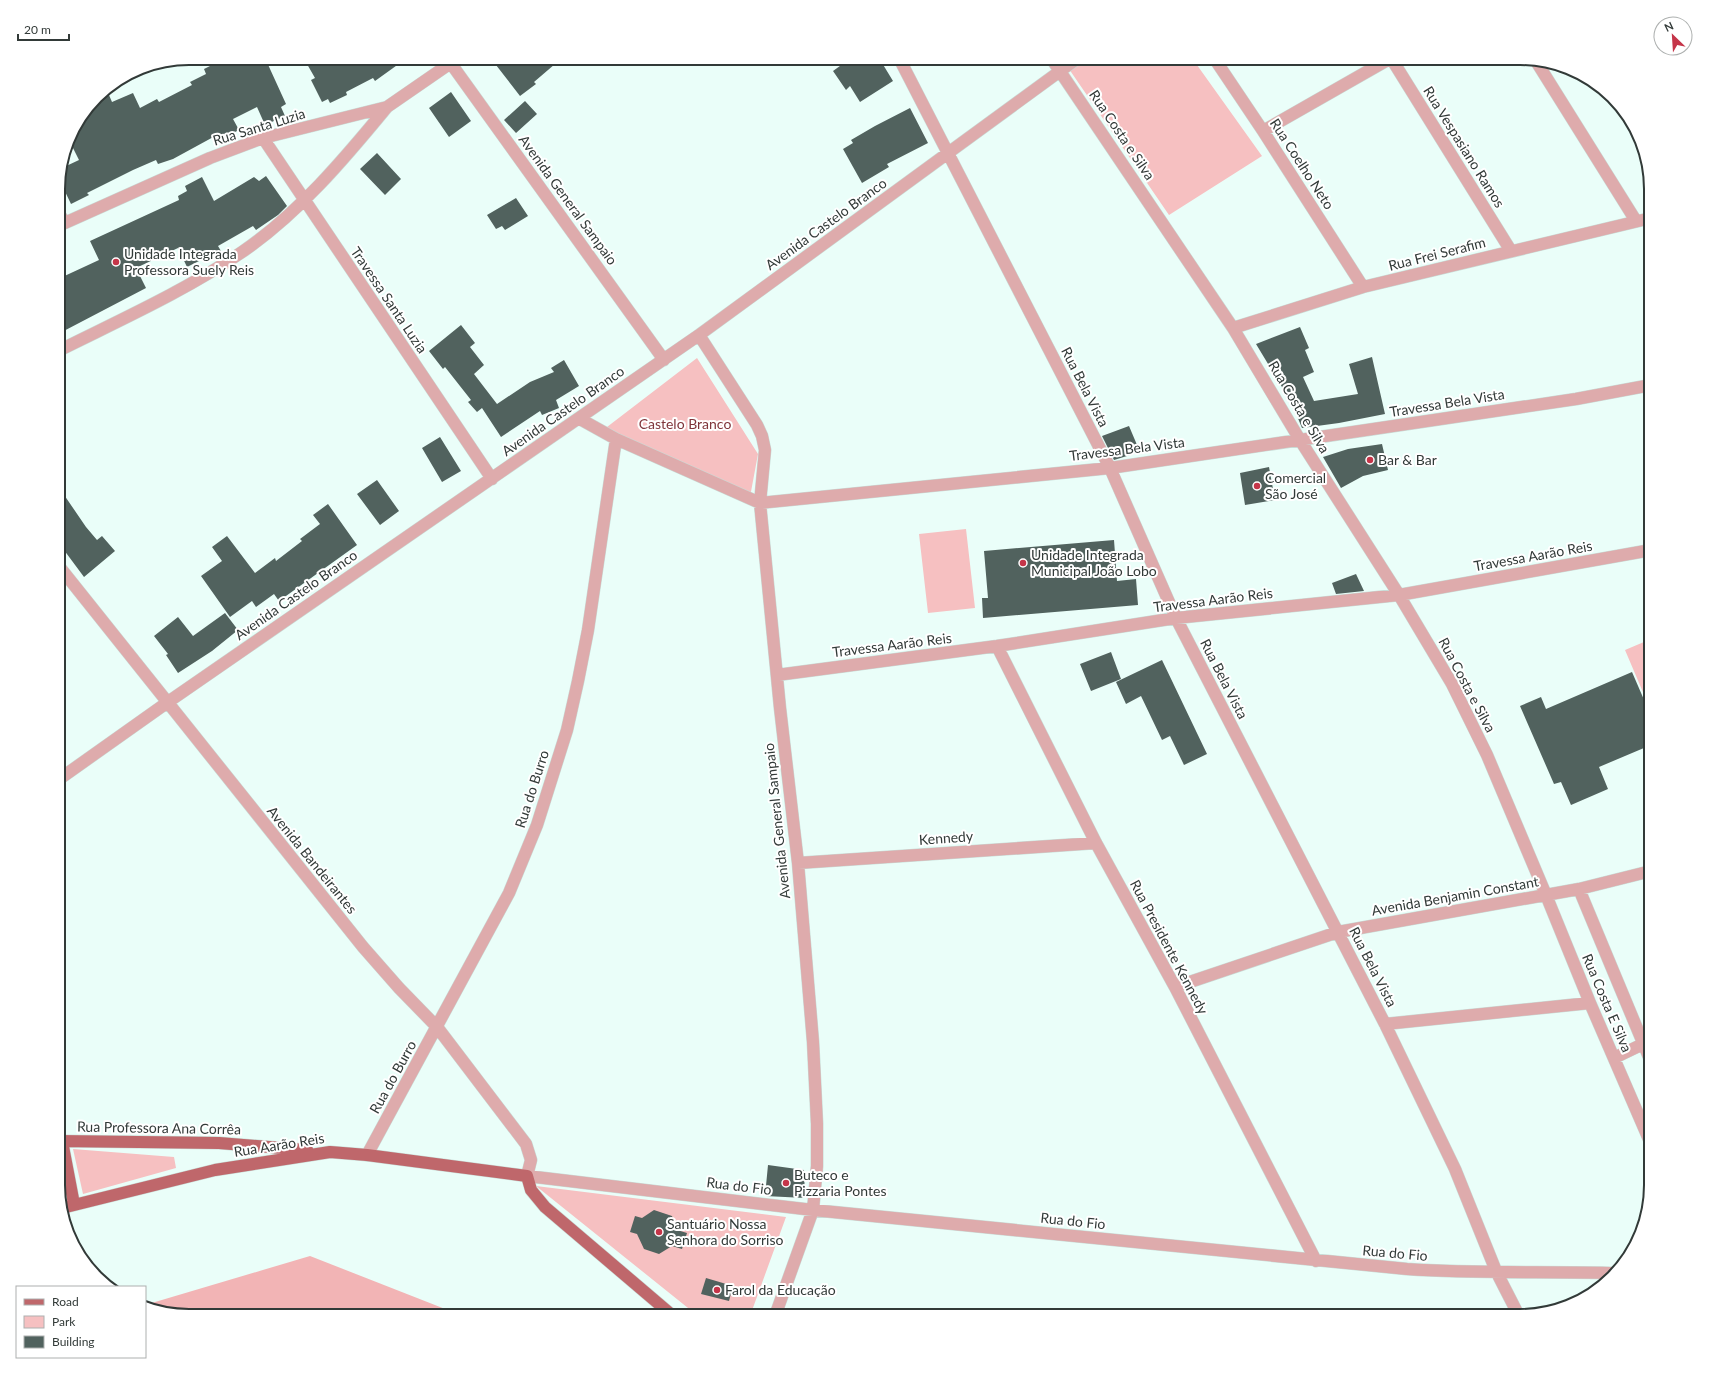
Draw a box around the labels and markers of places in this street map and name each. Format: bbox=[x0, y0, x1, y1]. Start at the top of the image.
place label: Unidade Integrada Professora Suely Reis bbox=[124, 245, 254, 278]
marker: Unidade Integrada Professora Suely Reis bbox=[111, 257, 121, 267]
place label: Bar & Bar bbox=[1378, 451, 1437, 468]
marker: Bar & Bar bbox=[1365, 455, 1375, 465]
place label: Comercial São José bbox=[1265, 469, 1326, 502]
marker: Comercial São José bbox=[1252, 481, 1262, 491]
place label: Unidade Integrada Municipal João Lobo bbox=[1031, 546, 1157, 579]
marker: Unidade Integrada Municipal João Lobo bbox=[1018, 558, 1028, 568]
place label: Buteco e Pizzaria Pontes bbox=[794, 1166, 886, 1199]
marker: Buteco e Pizzaria Pontes bbox=[781, 1178, 791, 1188]
place label: Santuário Nossa Senhora do Sorriso bbox=[667, 1215, 783, 1248]
marker: Santuário Nossa Senhora do Sorriso bbox=[654, 1227, 664, 1237]
place label: Farol da Educação bbox=[725, 1281, 836, 1298]
marker: Farol da Educação bbox=[712, 1285, 722, 1295]

